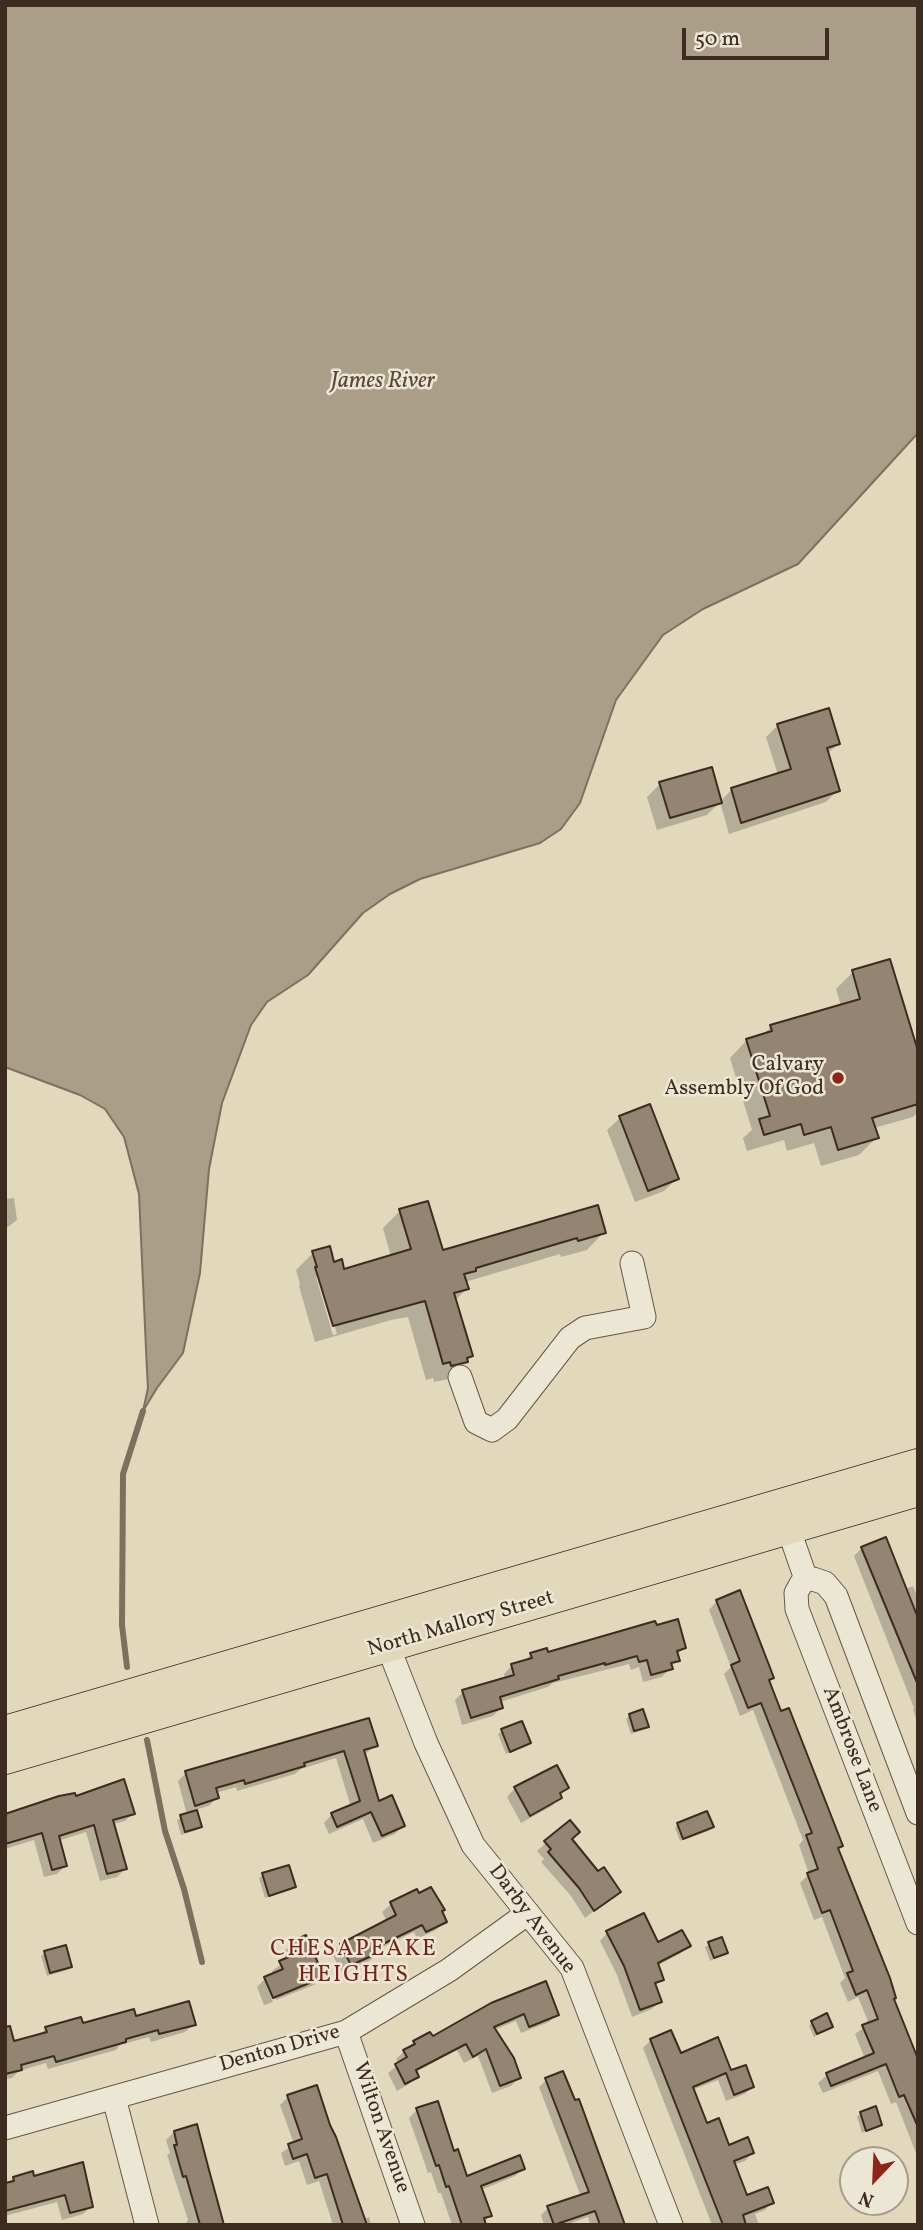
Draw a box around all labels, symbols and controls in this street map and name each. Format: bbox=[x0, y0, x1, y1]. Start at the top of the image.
scale bar bbox=[685, 14, 832, 58]
text: 50 m bbox=[695, 25, 740, 54]
water label: James River bbox=[331, 369, 435, 397]
place label: Calvary Assembly Of God bbox=[664, 1053, 824, 1103]
marker: Calvary Assembly Of God bbox=[830, 1070, 846, 1086]
street label: North Mallory Street bbox=[365, 1586, 557, 1664]
street label: Ambrose Lane bbox=[815, 1684, 887, 1816]
street label: Darby Avenue bbox=[482, 1860, 580, 1980]
district label: CHESAPEAKE HEIGHTS bbox=[271, 1937, 437, 1991]
street label: Denton Drive bbox=[217, 2021, 343, 2079]
street label: Wilton Avenue bbox=[346, 2059, 414, 2197]
north arrow bbox=[839, 2146, 909, 2216]
text: N bbox=[855, 2184, 878, 2213]

